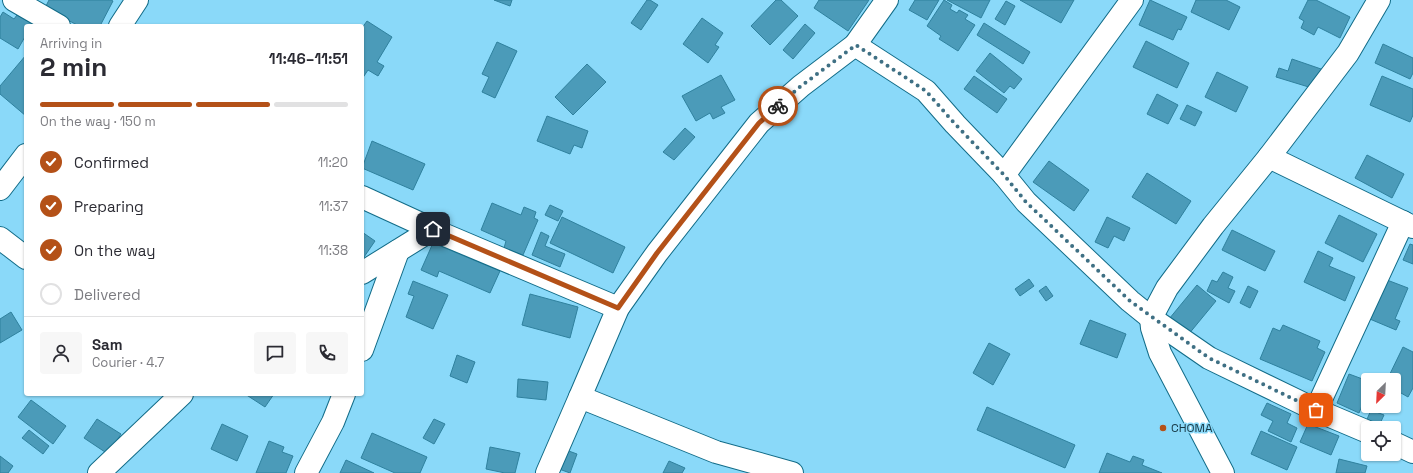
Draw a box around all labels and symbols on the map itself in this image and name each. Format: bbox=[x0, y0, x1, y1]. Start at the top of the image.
courier bbox=[758, 86, 798, 126]
pin bbox=[416, 212, 450, 246]
north arrow bbox=[1361, 373, 1401, 413]
pin bbox=[1299, 393, 1333, 427]
place label: CHOMA bbox=[1171, 420, 1213, 436]
marker: CHOMA bbox=[1158, 423, 1168, 433]

